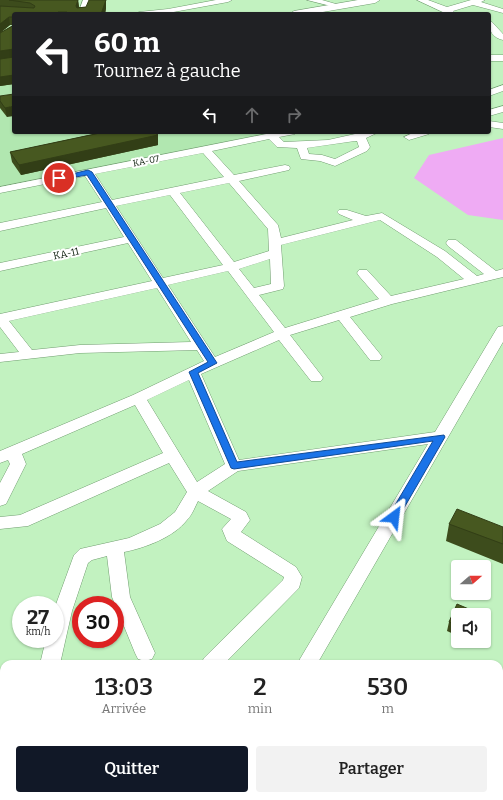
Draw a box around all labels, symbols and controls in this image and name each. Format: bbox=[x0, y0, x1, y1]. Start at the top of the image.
text: 60 m bbox=[94, 26, 160, 59]
icon: left bbox=[28, 28, 80, 80]
text: Tournez à gauche bbox=[94, 60, 241, 82]
icon: left bbox=[199, 104, 221, 126]
icon: ahead bbox=[241, 104, 263, 126]
icon: right bbox=[283, 104, 305, 126]
street label: KA-07 bbox=[132, 153, 161, 168]
pin bbox=[42, 161, 76, 195]
icon: arrive bbox=[48, 167, 70, 189]
street label: KA-11 bbox=[52, 245, 80, 263]
position arrow bbox=[373, 496, 415, 538]
north arrow bbox=[451, 560, 491, 600]
map controls bbox=[451, 560, 491, 648]
speed limit sign: 30 bbox=[72, 596, 124, 648]
text: 27 bbox=[27, 605, 49, 629]
button: sound bbox=[451, 608, 491, 648]
text: km/h bbox=[26, 626, 50, 638]
text: 13:03 bbox=[95, 673, 153, 701]
text: 2 bbox=[253, 673, 267, 701]
text: 530 bbox=[367, 673, 408, 701]
text: Arrivée bbox=[102, 701, 146, 716]
text: min bbox=[248, 701, 272, 716]
text: m bbox=[381, 701, 394, 716]
button: Quitter bbox=[16, 746, 248, 792]
button: Partager bbox=[256, 746, 487, 792]

